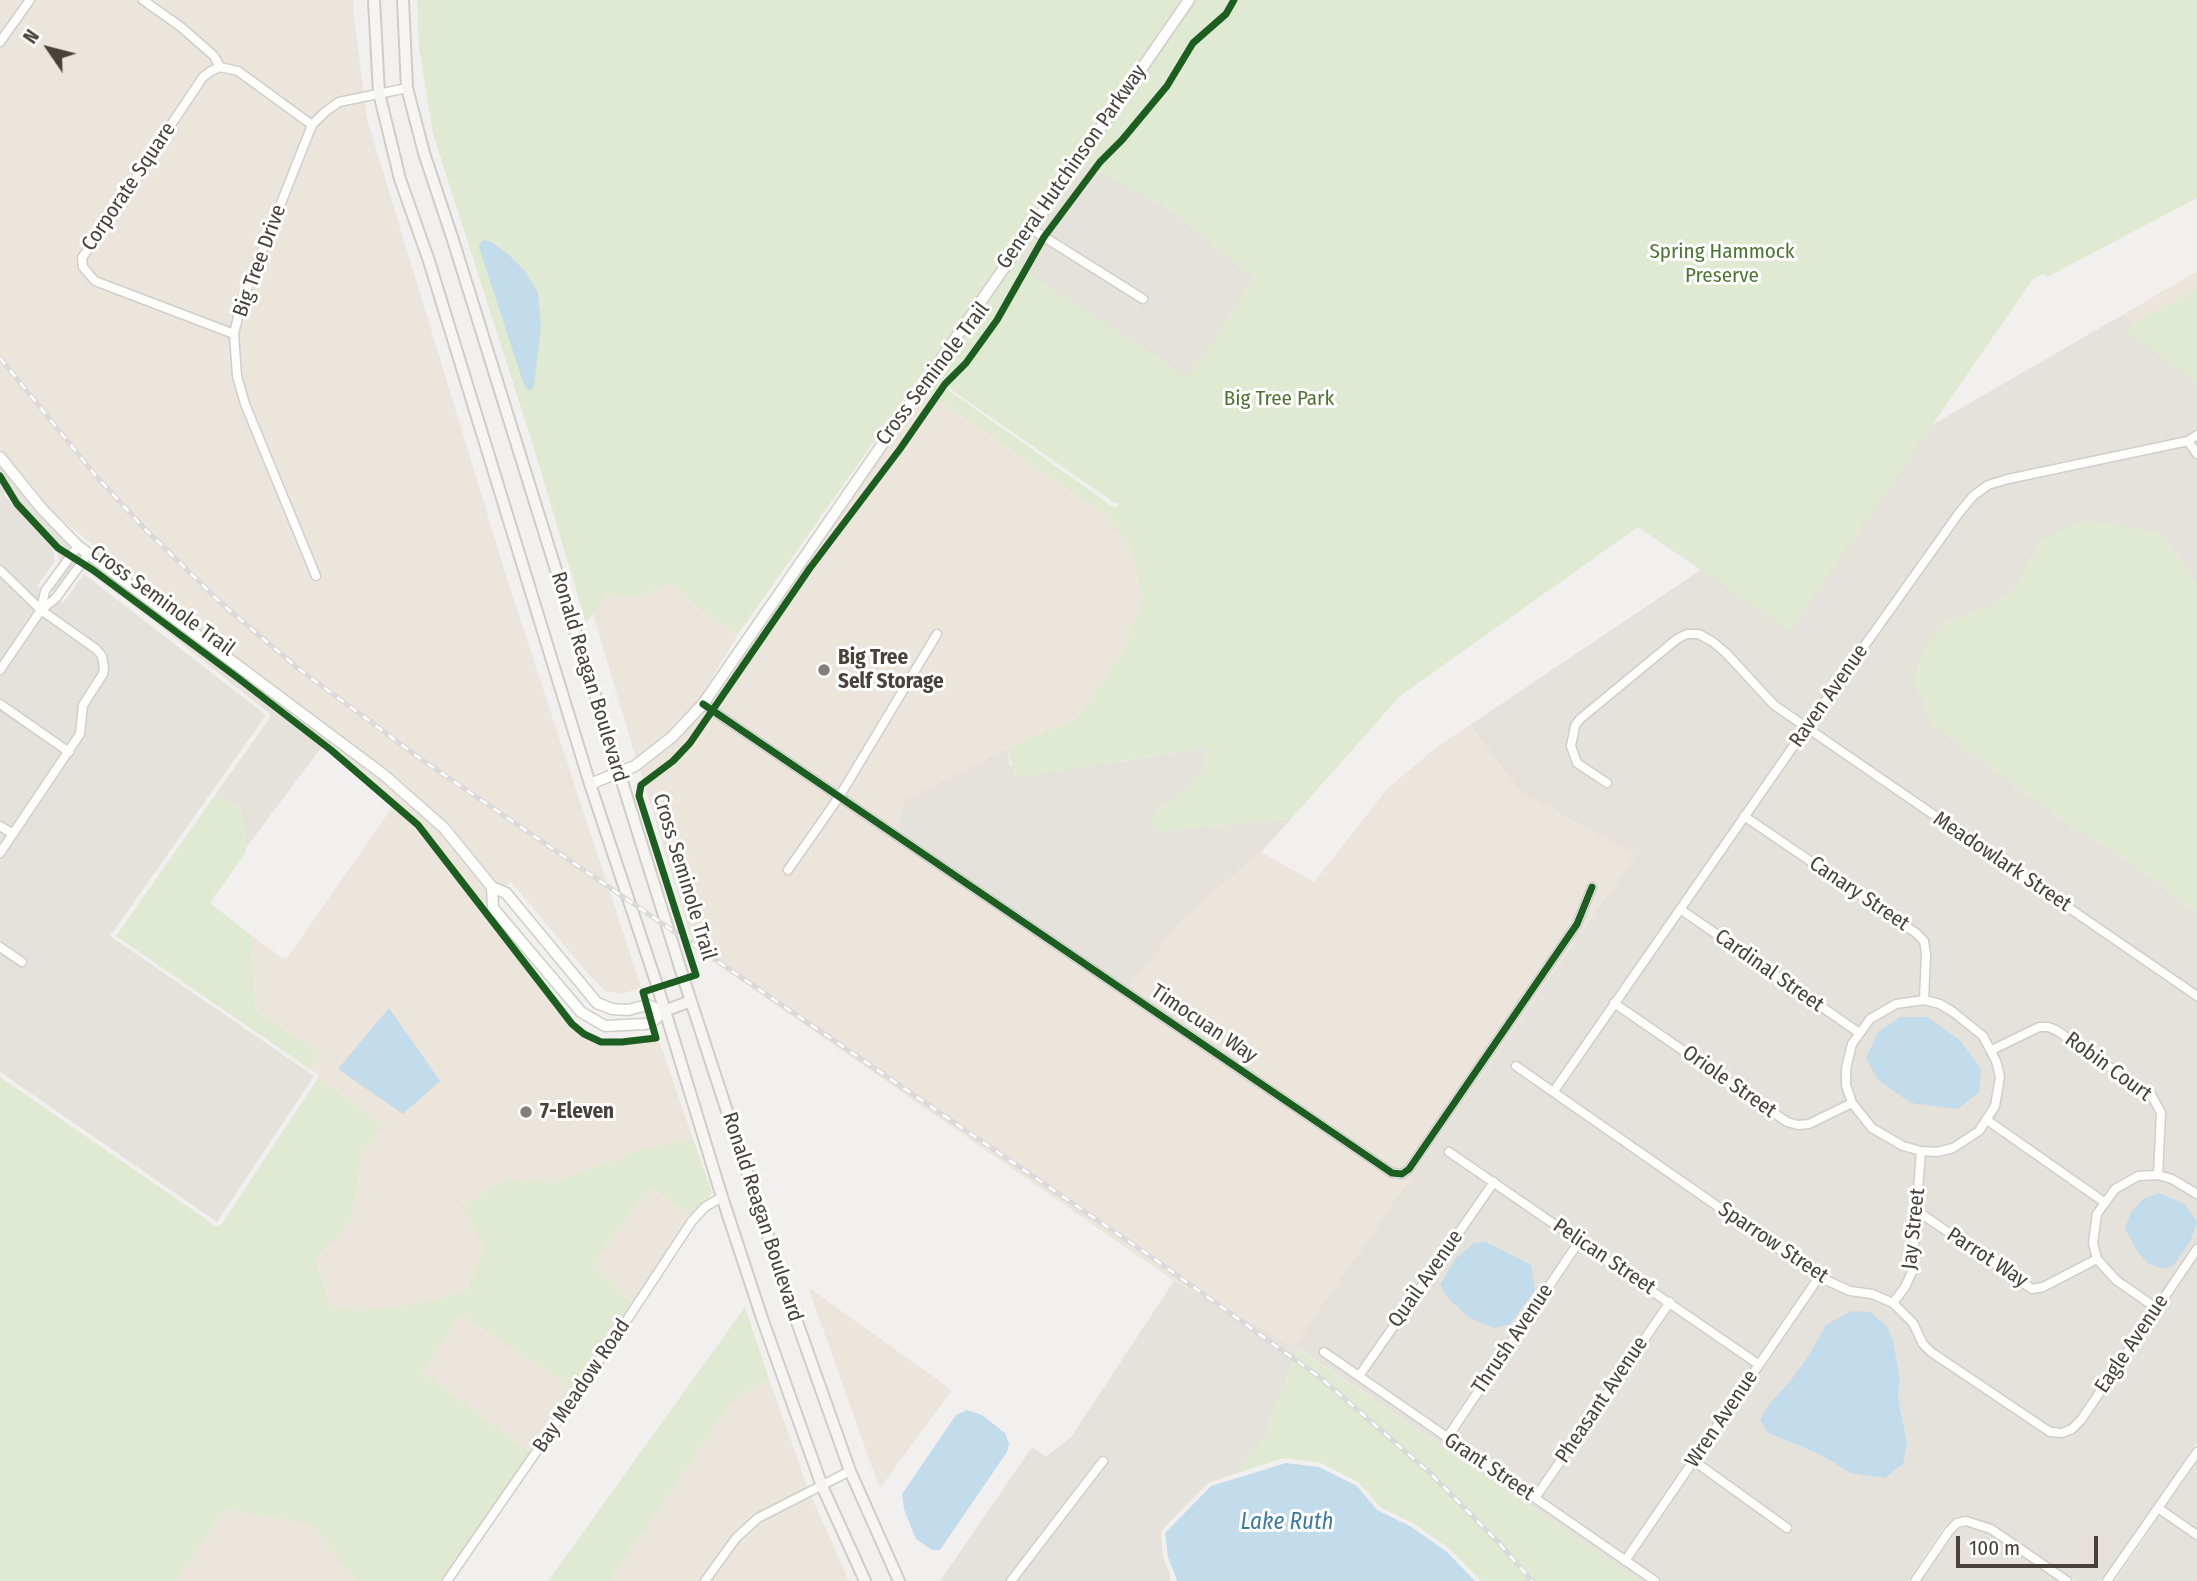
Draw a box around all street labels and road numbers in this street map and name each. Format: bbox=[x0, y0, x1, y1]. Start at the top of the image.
street label: General Hutchinson Parkway bbox=[992, 60, 1152, 274]
street label: Corporate Square bbox=[77, 118, 181, 256]
street label: Big Tree Drive bbox=[228, 201, 292, 321]
street label: Cross Seminole Trail bbox=[871, 297, 995, 451]
street label: Cross Seminole Trail bbox=[85, 540, 239, 662]
street label: Ronald Reagan Boulevard bbox=[545, 569, 633, 785]
street label: Raven Avenue bbox=[1784, 640, 1874, 752]
street label: Cross Seminole Trail bbox=[647, 791, 721, 963]
street label: Meadowlark Street bbox=[1928, 807, 2076, 917]
street label: Canary Street bbox=[1804, 851, 1914, 937]
street label: Cardinal Street bbox=[1710, 924, 1828, 1018]
street label: Timocuan Way bbox=[1146, 979, 1262, 1069]
street label: Robin Court bbox=[2060, 1027, 2156, 1107]
street label: Oriole Street bbox=[1677, 1040, 1781, 1124]
street label: Ronald Reagan Boulevard bbox=[716, 1109, 808, 1325]
street label: Jay Street bbox=[1897, 1187, 1931, 1271]
street label: Sparrow Street bbox=[1713, 1197, 1833, 1289]
street label: Pelican Street bbox=[1548, 1213, 1660, 1301]
street label: Parrot Way bbox=[1942, 1223, 2032, 1293]
street label: Quail Avenue bbox=[1383, 1225, 1469, 1333]
street label: Thrush Avenue bbox=[1467, 1279, 1559, 1399]
street label: Eagle Avenue bbox=[2090, 1290, 2174, 1398]
street label: Bay Meadow Road bbox=[528, 1314, 636, 1458]
street label: Pheasant Avenue bbox=[1550, 1332, 1654, 1468]
street label: Wren Avenue bbox=[1680, 1366, 1764, 1472]
street label: Grant Street bbox=[1439, 1428, 1539, 1506]

